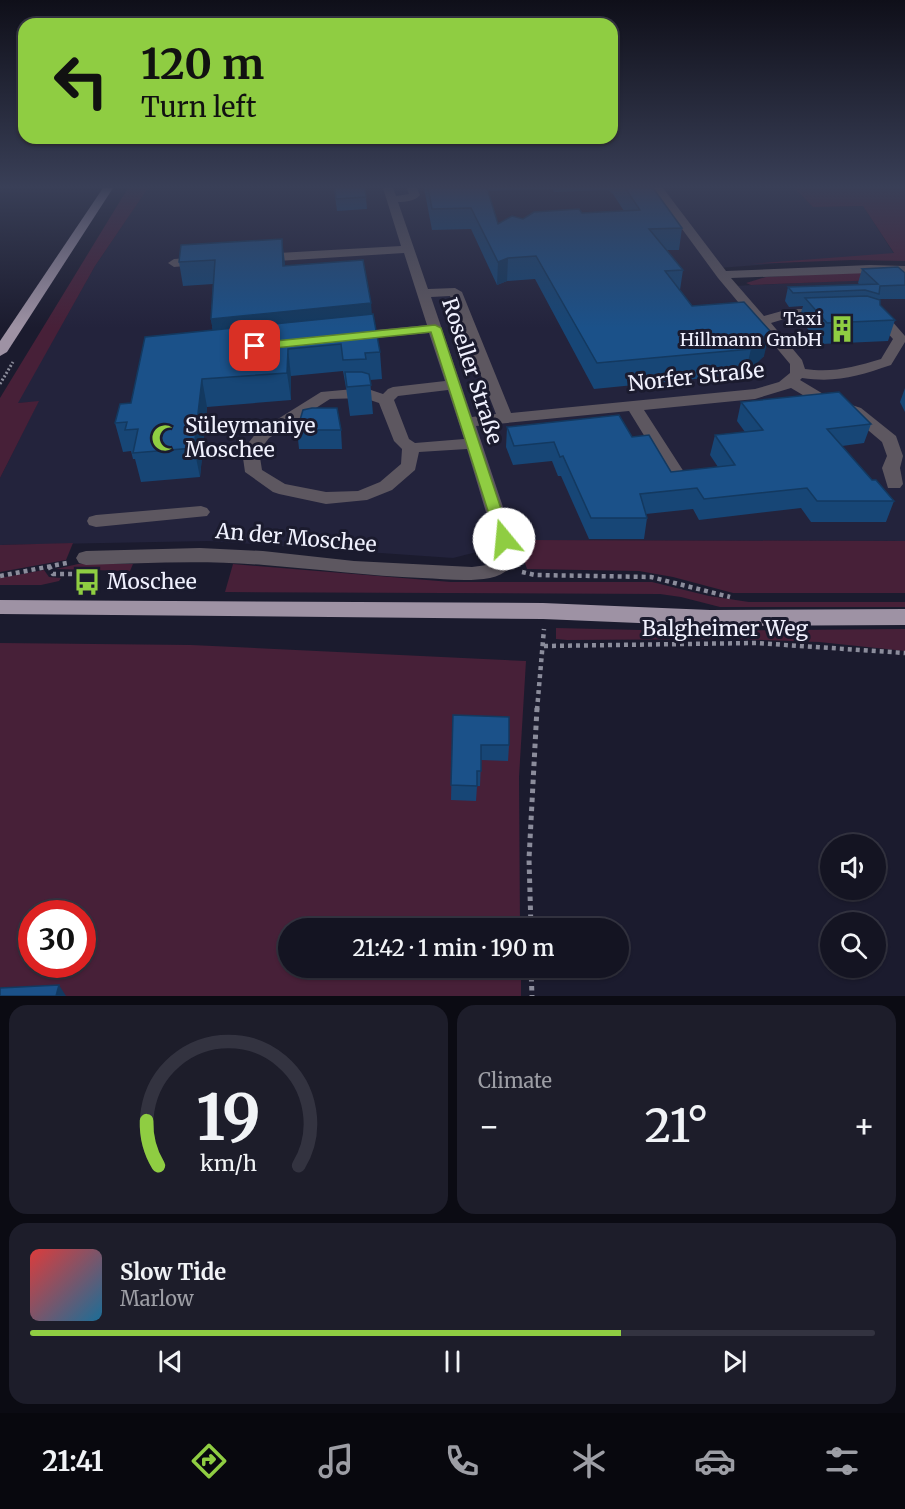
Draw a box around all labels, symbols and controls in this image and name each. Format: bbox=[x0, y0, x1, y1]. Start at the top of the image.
text: 120 m bbox=[141, 38, 264, 90]
icon: left bbox=[42, 42, 120, 120]
text: Turn left bbox=[141, 90, 256, 124]
street label: Roseller Straße bbox=[436, 294, 509, 448]
place label: Taxi Hillmann GmbH bbox=[680, 307, 822, 351]
building icon: Taxi Hillmann GmbH bbox=[827, 314, 857, 344]
pin bbox=[229, 320, 280, 371]
icon: arrive bbox=[238, 329, 271, 362]
street label: Norfer Straße bbox=[626, 356, 765, 397]
place label: Süleymaniye Moschee bbox=[185, 412, 316, 463]
mosque icon: Süleymaniye Moschee bbox=[150, 423, 180, 453]
position arrow bbox=[472, 507, 536, 571]
street label: An der Moschee bbox=[213, 517, 378, 558]
bus stop icon: Moschee bbox=[72, 567, 102, 597]
place label: Moschee bbox=[107, 568, 197, 595]
street label: Balgheimer Weg bbox=[642, 615, 808, 642]
map controls bbox=[820, 834, 886, 978]
button: sound bbox=[820, 834, 886, 900]
speed limit sign: 30 bbox=[18, 900, 96, 978]
button: search bbox=[820, 912, 886, 978]
text: 21:42 · 1 min · 190 m bbox=[353, 934, 554, 962]
text: Climate bbox=[478, 1068, 552, 1093]
text: 19 bbox=[196, 1079, 261, 1157]
text: 21° bbox=[645, 1098, 708, 1154]
text: − bbox=[478, 1106, 500, 1147]
text: + bbox=[853, 1106, 875, 1147]
text: km/h bbox=[200, 1151, 257, 1178]
text: Slow Tide bbox=[120, 1258, 226, 1286]
text: Marlow bbox=[120, 1286, 194, 1311]
icon: previous bbox=[154, 1345, 187, 1378]
icon: pause bbox=[436, 1345, 469, 1378]
icon: next bbox=[718, 1345, 751, 1378]
icon: directions bbox=[188, 1440, 230, 1482]
icon: music bbox=[315, 1440, 357, 1482]
icon: phone bbox=[441, 1440, 483, 1482]
icon: climate bbox=[568, 1440, 610, 1482]
icon: car bbox=[694, 1440, 736, 1482]
icon: filters bbox=[821, 1440, 863, 1482]
text: 21:41 bbox=[42, 1444, 103, 1478]

